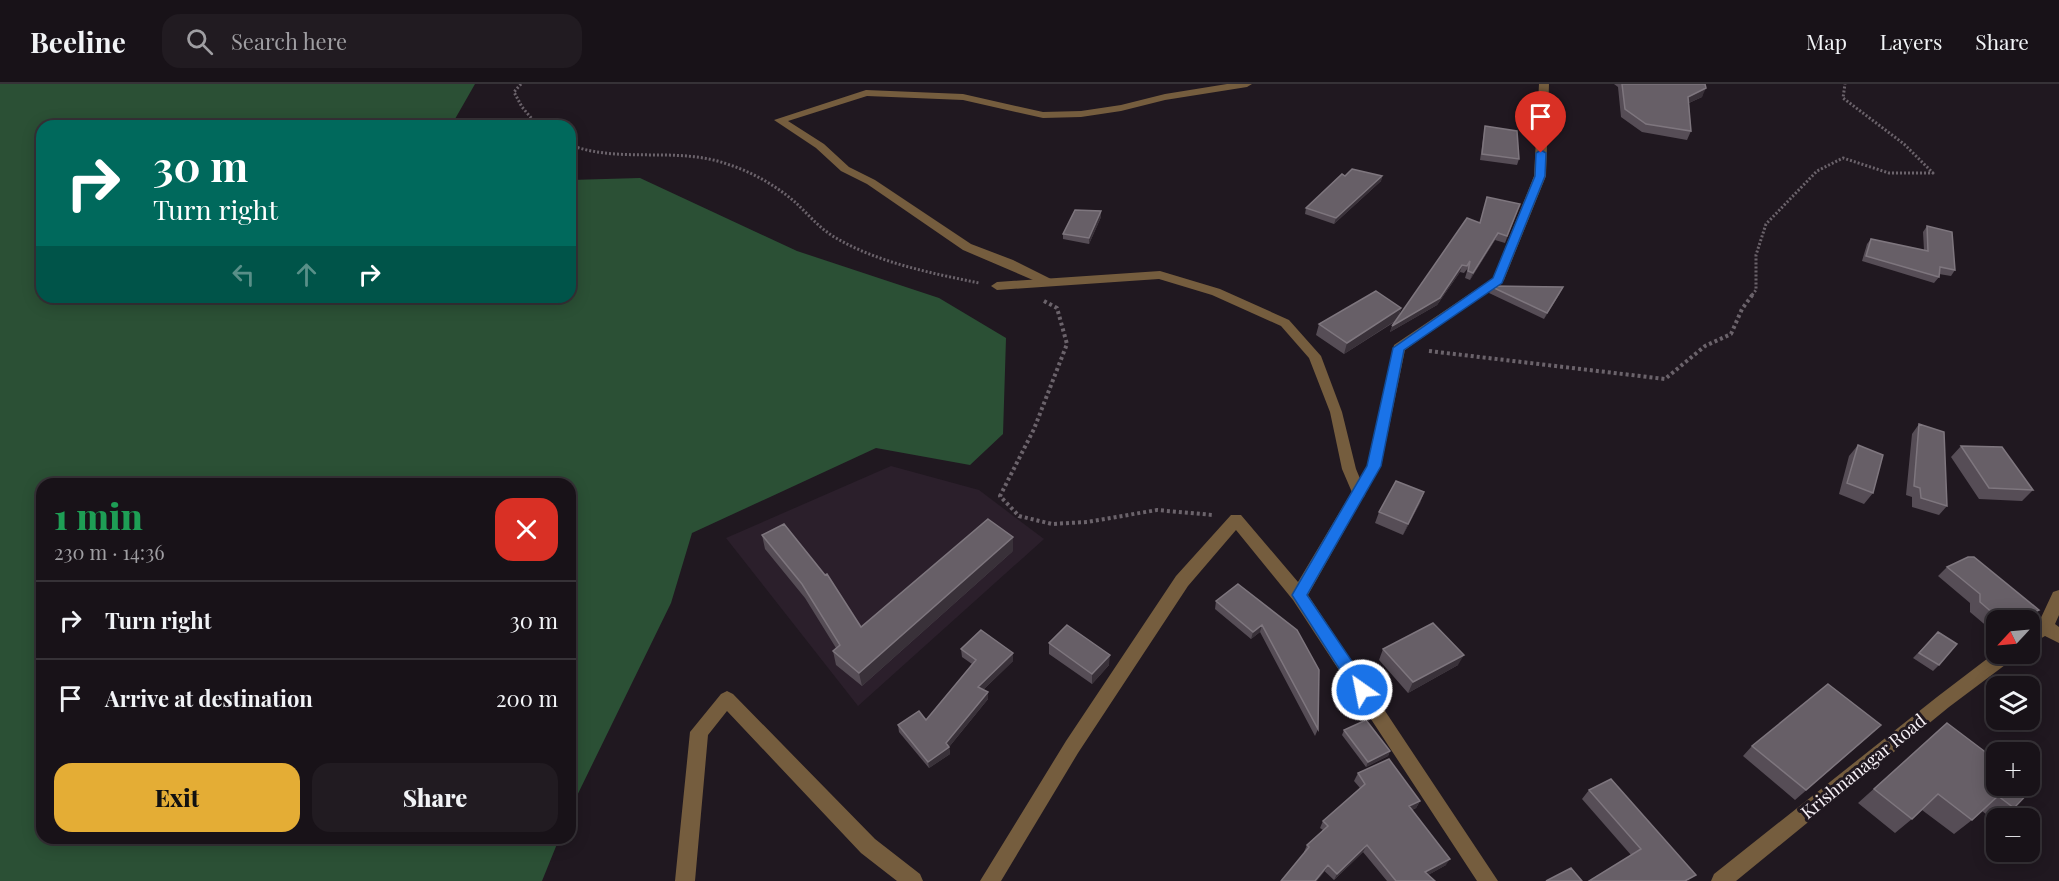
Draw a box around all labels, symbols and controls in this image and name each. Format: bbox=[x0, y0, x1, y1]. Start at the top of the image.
search box bbox=[162, 14, 582, 68]
text: Beeline bbox=[30, 23, 126, 60]
icon: search bbox=[183, 25, 216, 58]
text: Search here bbox=[231, 26, 347, 56]
text: Map bbox=[1806, 27, 1847, 55]
text: Layers bbox=[1880, 27, 1942, 55]
text: Share bbox=[1975, 27, 2029, 55]
pin bbox=[1515, 91, 1566, 153]
icon: arrive bbox=[1524, 100, 1557, 133]
text: 30 m bbox=[153, 137, 248, 193]
icon: right bbox=[54, 144, 132, 222]
text: Turn right bbox=[153, 191, 278, 227]
icon: left bbox=[227, 258, 260, 291]
icon: ahead bbox=[290, 258, 323, 291]
icon: right bbox=[353, 258, 386, 291]
text: 1 min bbox=[54, 491, 143, 539]
button: close bbox=[495, 498, 558, 561]
text: 230 m · 14:36 bbox=[54, 538, 165, 565]
icon: right bbox=[54, 604, 87, 637]
text: Turn right bbox=[105, 605, 211, 635]
text: 30 m bbox=[510, 605, 558, 635]
north arrow bbox=[1986, 610, 2040, 664]
map controls bbox=[1986, 610, 2040, 862]
position arrow bbox=[1330, 658, 1394, 722]
button: layers bbox=[1986, 676, 2040, 730]
icon: arrive bbox=[54, 682, 87, 715]
text: Arrive at destination bbox=[105, 683, 313, 713]
text: 200 m bbox=[496, 683, 558, 713]
street label: Krishnanagar Road bbox=[1795, 708, 1931, 824]
button: + bbox=[1986, 742, 2040, 796]
button: Exit bbox=[54, 763, 300, 832]
button: Share bbox=[312, 763, 558, 832]
button: − bbox=[1986, 808, 2040, 862]

